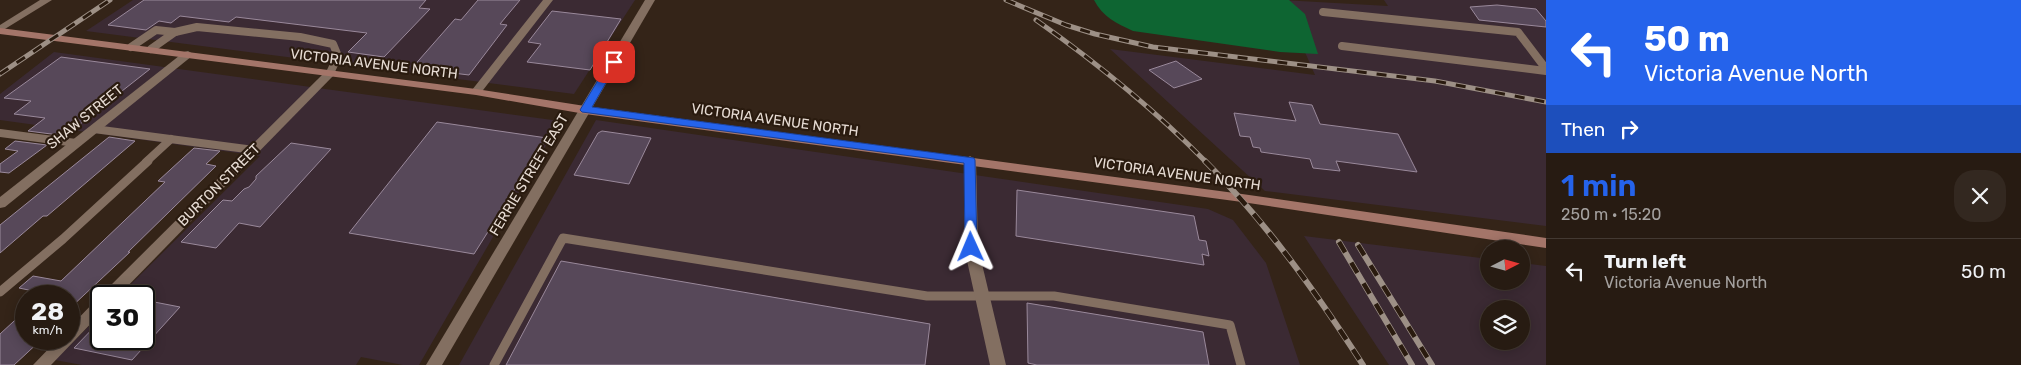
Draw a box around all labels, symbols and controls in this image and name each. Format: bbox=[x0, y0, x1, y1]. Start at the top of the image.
text: 50 m bbox=[1644, 18, 1730, 60]
icon: left bbox=[1561, 20, 1626, 85]
pin bbox=[593, 41, 635, 83]
street label: VICTORIA AVENUE NORTH bbox=[289, 45, 459, 83]
icon: arrive bbox=[600, 48, 628, 76]
text: Victoria Avenue North bbox=[1644, 60, 1868, 87]
street label: SHAW STREET bbox=[43, 81, 127, 153]
street label: VICTORIA AVENUE NORTH bbox=[690, 100, 860, 140]
street label: FERRIE STREET EAST bbox=[486, 111, 572, 239]
icon: right bbox=[1615, 115, 1643, 143]
text: Then bbox=[1561, 118, 1605, 141]
street label: BURTON STREET bbox=[174, 140, 264, 230]
street label: VICTORIA AVENUE NORTH bbox=[1092, 154, 1262, 194]
text: 1 min bbox=[1561, 168, 1636, 204]
button: close bbox=[1954, 170, 2006, 222]
text: 250 m · 15:20 bbox=[1561, 205, 1661, 224]
position arrow bbox=[944, 220, 996, 272]
north arrow bbox=[1480, 240, 1530, 290]
map controls bbox=[1480, 240, 1530, 350]
text: Turn left bbox=[1604, 250, 1686, 273]
icon: left bbox=[1561, 257, 1589, 285]
text: 50 m bbox=[1961, 260, 2006, 283]
text: Victoria Avenue North bbox=[1604, 273, 1767, 292]
speed limit sign: 30 bbox=[90, 285, 155, 350]
text: 28 bbox=[31, 297, 64, 326]
button: layers bbox=[1480, 300, 1530, 350]
text: km/h bbox=[33, 323, 62, 337]

